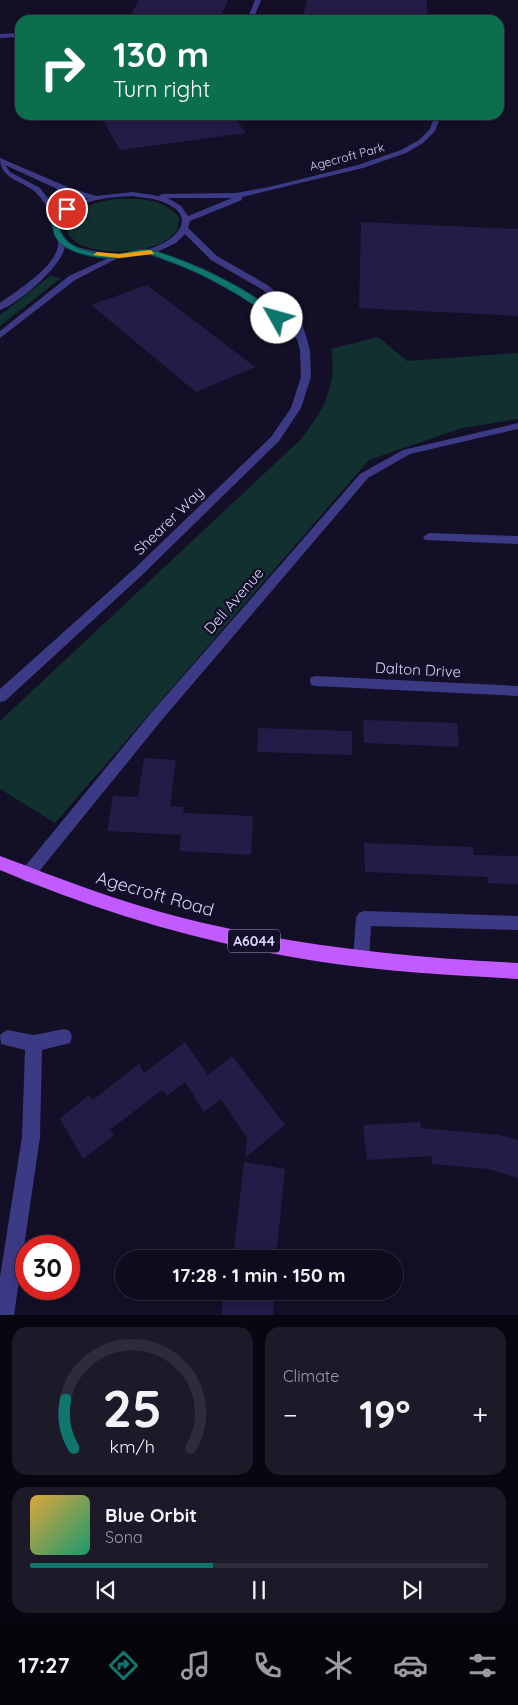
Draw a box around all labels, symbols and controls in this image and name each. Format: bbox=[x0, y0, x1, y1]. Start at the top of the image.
text: 130 m bbox=[113, 32, 209, 76]
icon: right bbox=[30, 35, 95, 100]
text: Turn right bbox=[113, 75, 210, 103]
street label: Agecroft Park bbox=[308, 139, 386, 174]
pin bbox=[46, 188, 88, 230]
icon: arrive bbox=[53, 195, 81, 223]
position arrow bbox=[250, 291, 302, 343]
street label: Shearer Way bbox=[130, 482, 208, 559]
street label: Dell Avenue bbox=[200, 564, 268, 638]
street label: Dalton Drive bbox=[374, 658, 462, 681]
street label: Agecroft Road bbox=[94, 866, 217, 921]
road number: A6044 bbox=[228, 929, 280, 952]
speed limit sign: 30 bbox=[15, 1235, 80, 1300]
text: 17:28 · 1 min · 150 m bbox=[173, 1263, 345, 1287]
text: Climate bbox=[283, 1366, 339, 1386]
text: 25 bbox=[103, 1375, 162, 1440]
text: 19° bbox=[359, 1390, 411, 1438]
text: − bbox=[283, 1397, 298, 1432]
text: + bbox=[472, 1397, 488, 1432]
text: km/h bbox=[110, 1435, 155, 1457]
text: Blue Orbit bbox=[105, 1503, 197, 1527]
text: Sona bbox=[105, 1527, 143, 1547]
icon: previous bbox=[92, 1576, 120, 1604]
icon: pause bbox=[245, 1576, 273, 1604]
icon: next bbox=[398, 1576, 426, 1604]
icon: directions bbox=[106, 1648, 141, 1683]
icon: music bbox=[178, 1648, 213, 1683]
icon: phone bbox=[250, 1648, 285, 1683]
icon: climate bbox=[321, 1648, 356, 1683]
icon: car bbox=[393, 1648, 428, 1683]
icon: filters bbox=[465, 1648, 500, 1683]
text: 17:27 bbox=[18, 1651, 70, 1679]

